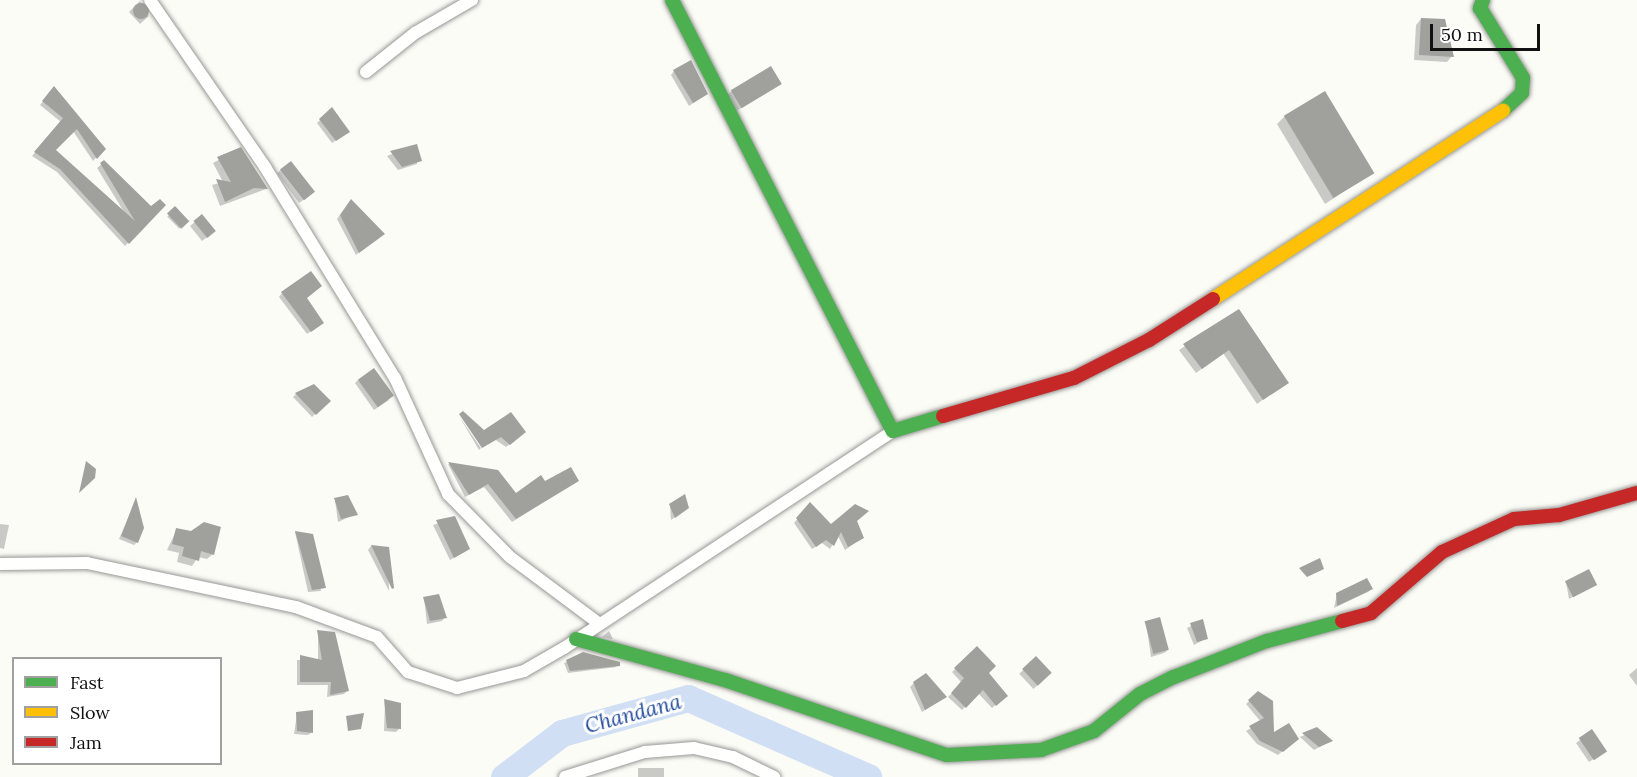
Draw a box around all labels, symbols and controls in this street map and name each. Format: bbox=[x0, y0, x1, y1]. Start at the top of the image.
scale bar bbox=[1433, 12, 1542, 50]
text: 50 m bbox=[1441, 23, 1483, 46]
legend bbox=[12, 657, 222, 765]
text: Fast bbox=[70, 671, 104, 694]
water label: Chandana bbox=[582, 689, 684, 739]
text: Slow bbox=[70, 701, 110, 724]
text: Jam bbox=[70, 731, 102, 754]

